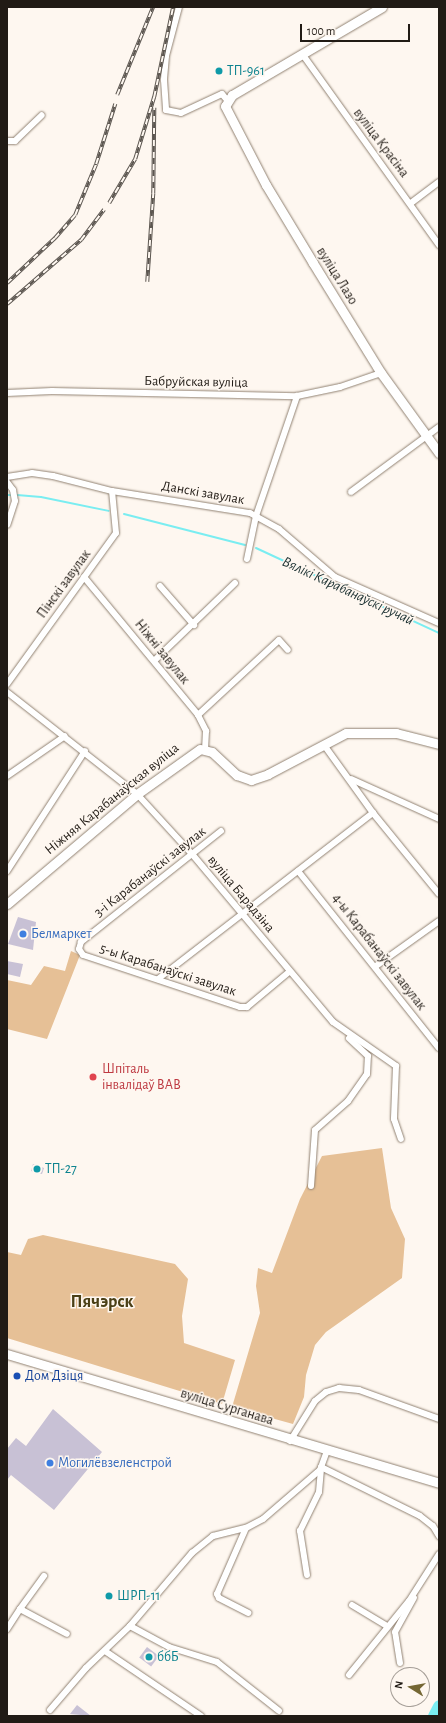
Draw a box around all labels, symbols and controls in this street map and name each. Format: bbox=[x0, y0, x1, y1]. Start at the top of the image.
scale bar bbox=[302, 16, 412, 42]
text: 100 m bbox=[307, 25, 335, 37]
place label: ТП-961 bbox=[227, 63, 265, 79]
marker: ТП-961 bbox=[214, 66, 224, 76]
street label: вуліца Красіна bbox=[350, 105, 412, 181]
street label: вуліца Лазо bbox=[313, 244, 361, 308]
street label: Бабруйская вуліца bbox=[144, 373, 248, 391]
street label: Данскі завулак bbox=[160, 477, 246, 509]
street label: Пінскі завулак bbox=[33, 546, 95, 622]
water label: Вялікі Карабанаўскі ручай bbox=[279, 553, 417, 629]
street label: Ніжні завулак bbox=[131, 616, 193, 688]
street label: Ніжняя Карабанаўская вуліца bbox=[41, 740, 183, 858]
street label: 3-і Карабанаўскі завулак bbox=[91, 823, 209, 921]
street label: вуліца Барадзіна bbox=[204, 852, 278, 936]
street label: 4-ы Карабанаўскі завулак bbox=[328, 890, 430, 1014]
place label: Белмаркет bbox=[31, 926, 91, 942]
marker: Белмаркет bbox=[18, 929, 28, 939]
street label: 5-ы Карабанаўскі завулак bbox=[98, 940, 238, 1000]
place label: Шпіталь інвалідаў ВАВ bbox=[102, 1061, 181, 1094]
marker: Шпіталь інвалідаў ВАВ bbox=[87, 1071, 99, 1083]
place label: ТП-27 bbox=[45, 1161, 77, 1177]
marker: ТП-27 bbox=[32, 1164, 42, 1174]
district label: Пячэрск bbox=[70, 1291, 134, 1313]
place label: Дом Дзіця bbox=[25, 1368, 83, 1384]
marker: Дом Дзіця bbox=[12, 1371, 22, 1381]
street label: вуліца Сурганава bbox=[178, 1385, 276, 1429]
place label: Могилёвзеленстрой bbox=[58, 1455, 172, 1471]
marker: Могилёвзеленстрой bbox=[45, 1458, 55, 1468]
place label: ШРП-11 bbox=[117, 1588, 160, 1604]
marker: ШРП-11 bbox=[104, 1591, 114, 1601]
place label: ббБ bbox=[157, 1649, 179, 1665]
marker: ббБ bbox=[144, 1652, 154, 1662]
north arrow bbox=[390, 1667, 430, 1707]
text: N bbox=[393, 1680, 405, 1690]

